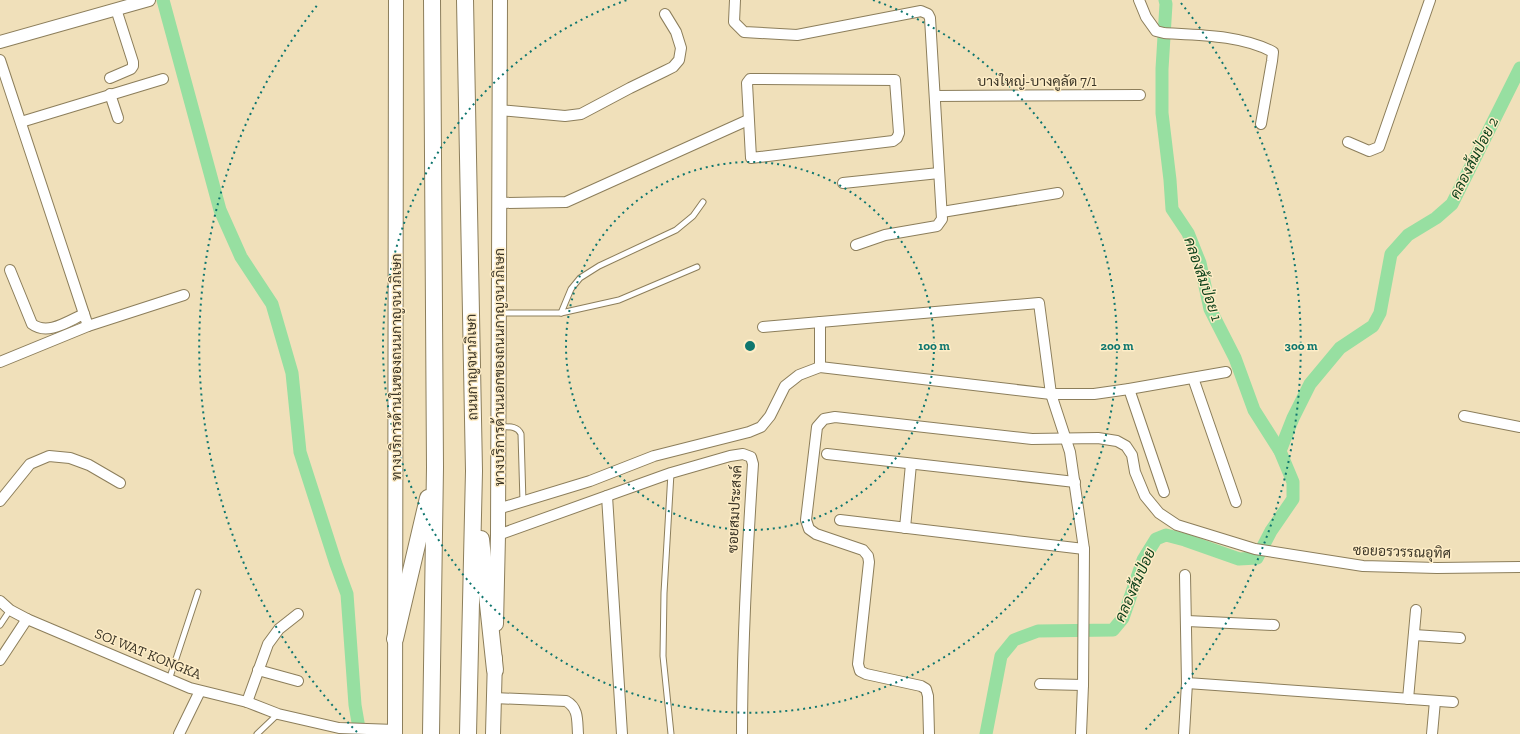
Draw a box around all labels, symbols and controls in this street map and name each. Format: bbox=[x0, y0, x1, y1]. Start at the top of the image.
street label: บางใหญ่-บางคูลัด 7/1 bbox=[977, 73, 1097, 91]
water label: คลองส้มป่อย 2 bbox=[1445, 114, 1502, 202]
water label: คลองส้มป่อย 1 bbox=[1180, 234, 1227, 324]
street label: ทางบริการด้านนอกของถนนกาญจนาภิเษก bbox=[490, 248, 508, 486]
street label: ทางบริการด้านในของถนนกาญจนาภิเษก bbox=[387, 253, 405, 481]
street label: ถนนกาญจนาภิเษก bbox=[463, 314, 481, 420]
centre of rings bbox=[743, 339, 757, 353]
text: 100 m bbox=[918, 339, 950, 353]
text: 200 m bbox=[1100, 339, 1134, 353]
text: 300 m bbox=[1285, 339, 1318, 353]
street label: ซอยสมประสงค์ bbox=[723, 465, 746, 553]
street label: ซอยอรวรรณอุทิศ bbox=[1353, 542, 1451, 563]
water label: คลองส้มป่อย bbox=[1110, 545, 1159, 625]
street label: SOI WAT KONGKA bbox=[92, 625, 205, 683]

